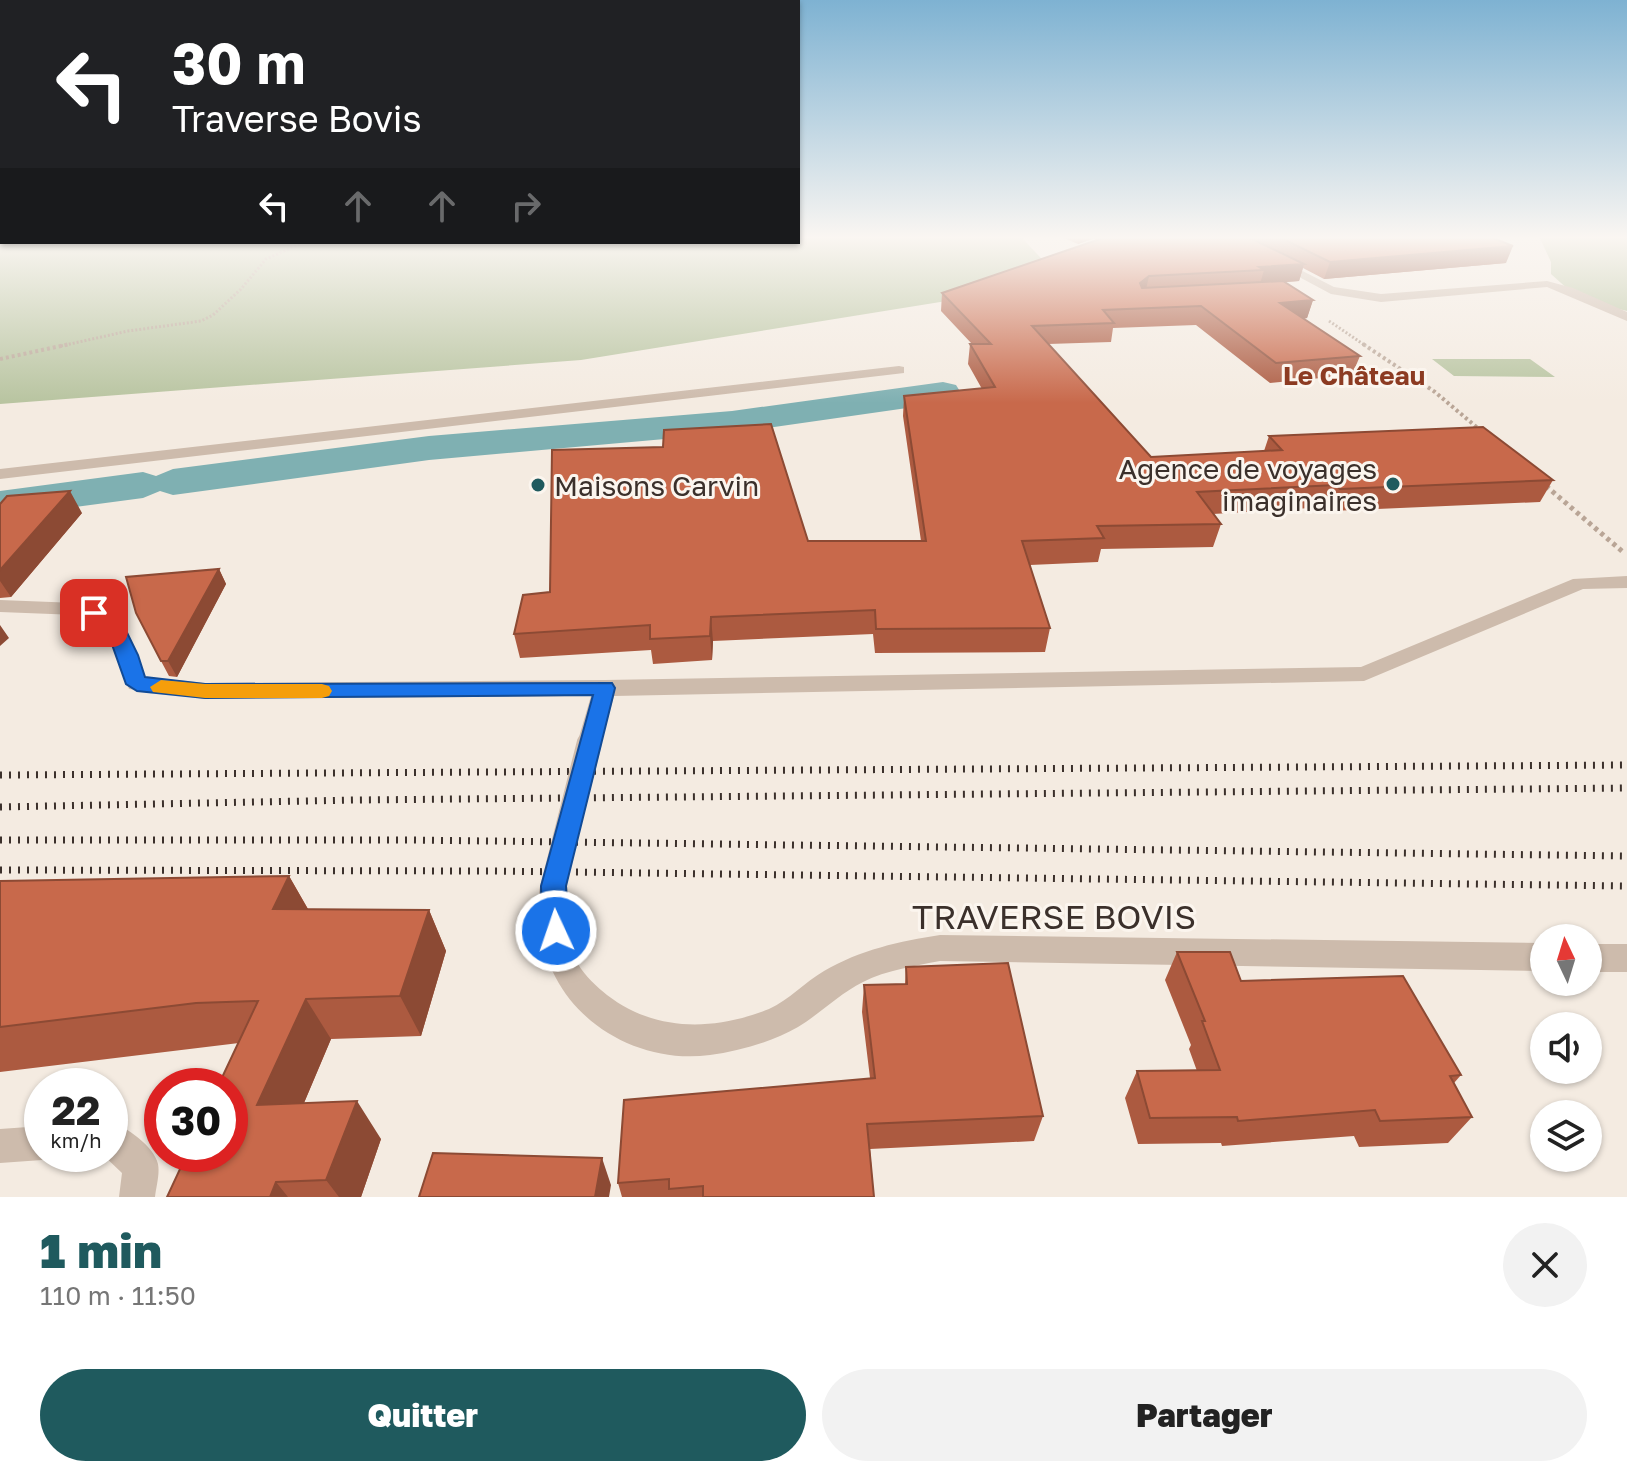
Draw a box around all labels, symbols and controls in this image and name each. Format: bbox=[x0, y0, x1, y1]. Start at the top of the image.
text: 30 m bbox=[172, 29, 306, 96]
icon: left bbox=[40, 32, 144, 136]
text: Traverse Bovis bbox=[172, 97, 422, 140]
icon: left bbox=[252, 184, 296, 228]
icon: ahead bbox=[336, 184, 380, 228]
icon: ahead bbox=[420, 184, 464, 228]
icon: right bbox=[504, 184, 548, 228]
district label: Le Château bbox=[1283, 360, 1425, 391]
place label: Agence de voyages imaginaires bbox=[1119, 452, 1377, 517]
place label: Maisons Carvin bbox=[554, 469, 759, 502]
marker: Agence de voyages imaginaires bbox=[1384, 475, 1402, 493]
marker: Maisons Carvin bbox=[529, 476, 547, 494]
pin bbox=[60, 579, 128, 647]
icon: arrive bbox=[72, 591, 116, 635]
position arrow bbox=[514, 889, 598, 973]
street label: TRAVERSE BOVIS bbox=[912, 896, 1196, 936]
north arrow bbox=[1530, 924, 1602, 996]
map controls bbox=[1530, 924, 1602, 1172]
button: sound bbox=[1530, 1012, 1602, 1084]
speed limit sign: 30 bbox=[144, 1068, 248, 1172]
text: 22 bbox=[52, 1086, 100, 1134]
button: layers bbox=[1530, 1100, 1602, 1172]
text: km/h bbox=[51, 1128, 101, 1152]
text: 1 min bbox=[40, 1221, 162, 1279]
button: close bbox=[1503, 1223, 1587, 1307]
text: 110 m · 11:50 bbox=[40, 1280, 196, 1311]
button: Quitter bbox=[40, 1369, 806, 1461]
button: Partager bbox=[822, 1369, 1587, 1461]

